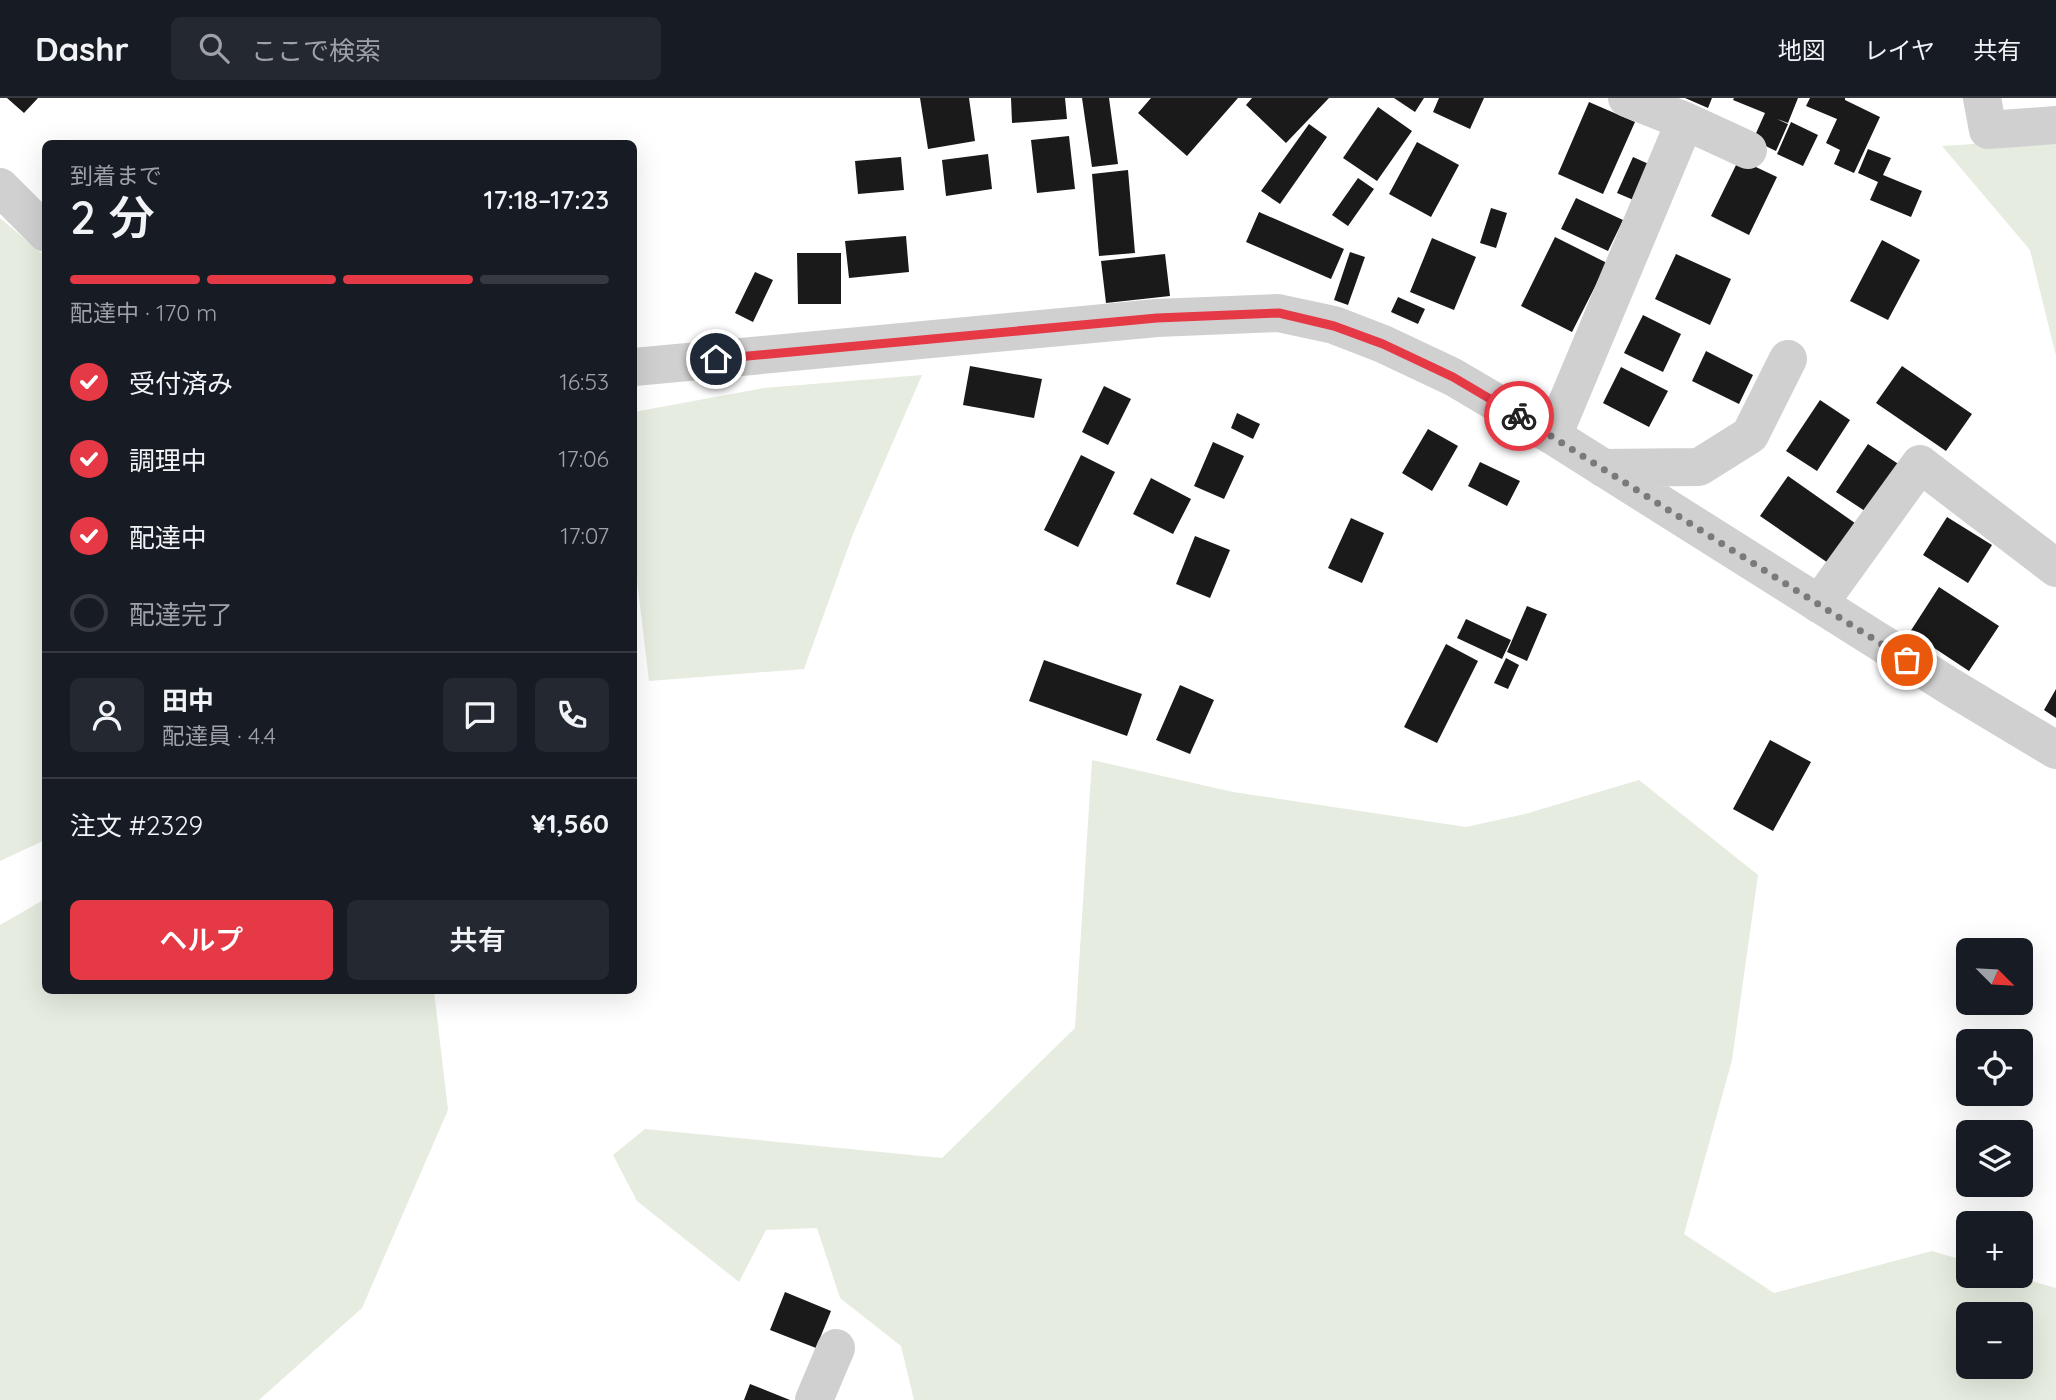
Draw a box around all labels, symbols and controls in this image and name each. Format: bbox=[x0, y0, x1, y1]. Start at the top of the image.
search box bbox=[171, 17, 661, 80]
text: Dashr bbox=[35, 28, 129, 69]
icon: search bbox=[195, 29, 233, 67]
text: ここで検索 bbox=[251, 34, 381, 67]
text: 地図 bbox=[1778, 35, 1826, 65]
text: レイヤ bbox=[1864, 35, 1935, 65]
text: 共有 bbox=[1973, 35, 2021, 65]
text: 到着まで bbox=[70, 161, 162, 190]
text: 17:18–17:23 bbox=[484, 183, 609, 216]
text: 2 分 bbox=[70, 188, 155, 246]
text: 配達中 · 170 m bbox=[70, 298, 217, 327]
pin bbox=[686, 329, 746, 389]
icon: home bbox=[697, 340, 735, 378]
icon: check bbox=[70, 363, 108, 401]
text: 受付済み bbox=[129, 367, 233, 400]
text: 16:53 bbox=[559, 367, 609, 396]
courier bbox=[1484, 381, 1554, 451]
icon: bike bbox=[1500, 397, 1538, 435]
icon: check bbox=[70, 440, 108, 478]
text: 調理中 bbox=[129, 444, 207, 477]
text: 17:06 bbox=[558, 444, 609, 473]
icon: check bbox=[70, 517, 108, 555]
text: 配達中 bbox=[129, 521, 207, 554]
text: 17:07 bbox=[560, 521, 609, 550]
text: 配達完了 bbox=[129, 598, 233, 631]
pin bbox=[1877, 630, 1937, 690]
icon: bag bbox=[1888, 641, 1926, 679]
button: person bbox=[70, 678, 144, 752]
button: chat bbox=[443, 678, 517, 752]
button: phone bbox=[535, 678, 609, 752]
text: 田中 bbox=[162, 684, 214, 717]
text: 配達員 · 4.4 bbox=[162, 721, 276, 750]
text: ¥1,560 bbox=[531, 807, 609, 840]
text: 注文 #2329 bbox=[70, 809, 203, 842]
button: ヘルプ bbox=[70, 900, 333, 980]
button: 共有 bbox=[347, 900, 609, 980]
north arrow bbox=[1956, 938, 2034, 1015]
map controls bbox=[1956, 938, 2033, 1379]
button: locate bbox=[1956, 1029, 2033, 1106]
button: layers bbox=[1956, 1120, 2033, 1197]
button: + bbox=[1956, 1211, 2033, 1288]
button: − bbox=[1956, 1302, 2033, 1379]

